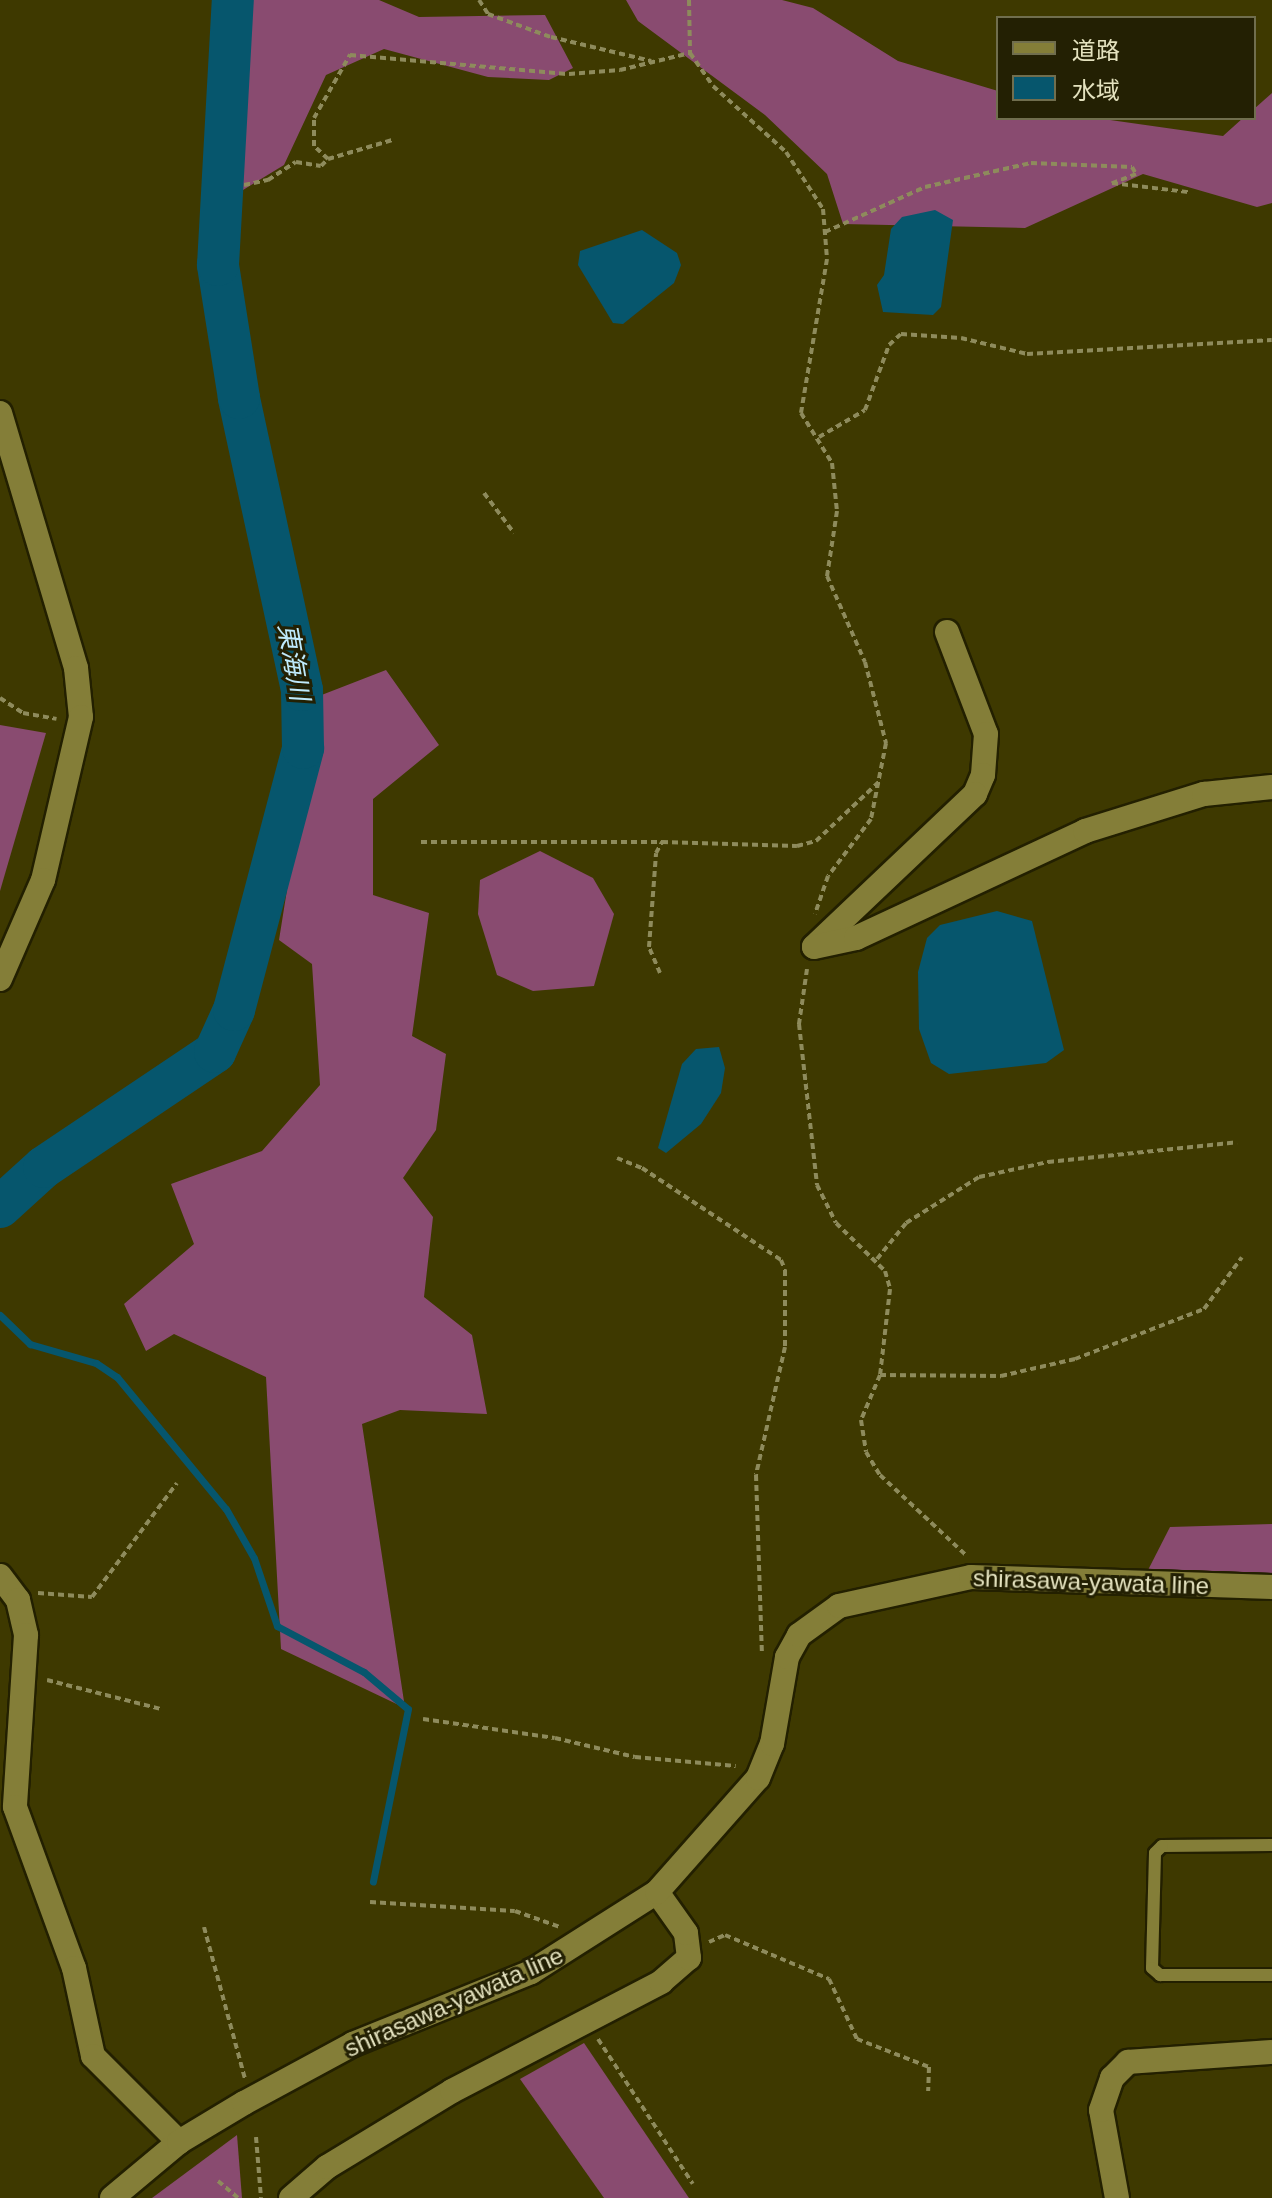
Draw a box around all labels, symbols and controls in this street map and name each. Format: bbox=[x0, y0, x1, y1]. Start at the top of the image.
legend bbox=[996, 16, 1256, 120]
text: 道路 bbox=[1072, 37, 1120, 64]
text: 水域 bbox=[1072, 77, 1120, 104]
water label: 東海川 bbox=[271, 621, 315, 703]
street label: shirasawa-yawata line bbox=[973, 1563, 1209, 1601]
street label: shirasawa-yawata line bbox=[340, 1941, 568, 2063]

